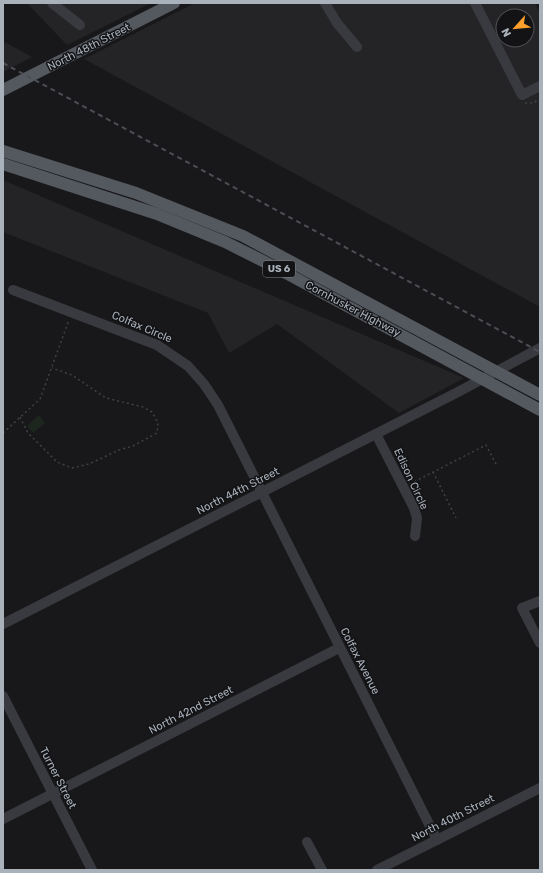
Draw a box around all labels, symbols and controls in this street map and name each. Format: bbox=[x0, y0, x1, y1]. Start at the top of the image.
north arrow bbox=[495, 8, 535, 48]
street label: North 48th Street bbox=[45, 20, 133, 73]
text: N bbox=[499, 26, 514, 39]
road number: US 6 bbox=[263, 261, 295, 277]
street label: Cornhusker Highway bbox=[303, 278, 403, 340]
street label: Colfax Circle bbox=[110, 308, 174, 346]
street label: Edison Circle bbox=[391, 446, 431, 512]
street label: North 44th Street bbox=[195, 464, 282, 517]
street label: Colfax Avenue bbox=[338, 625, 382, 697]
street label: North 42nd Street bbox=[147, 683, 236, 737]
street label: Turner Street bbox=[37, 745, 79, 812]
street label: North 40th Street bbox=[409, 791, 497, 844]

